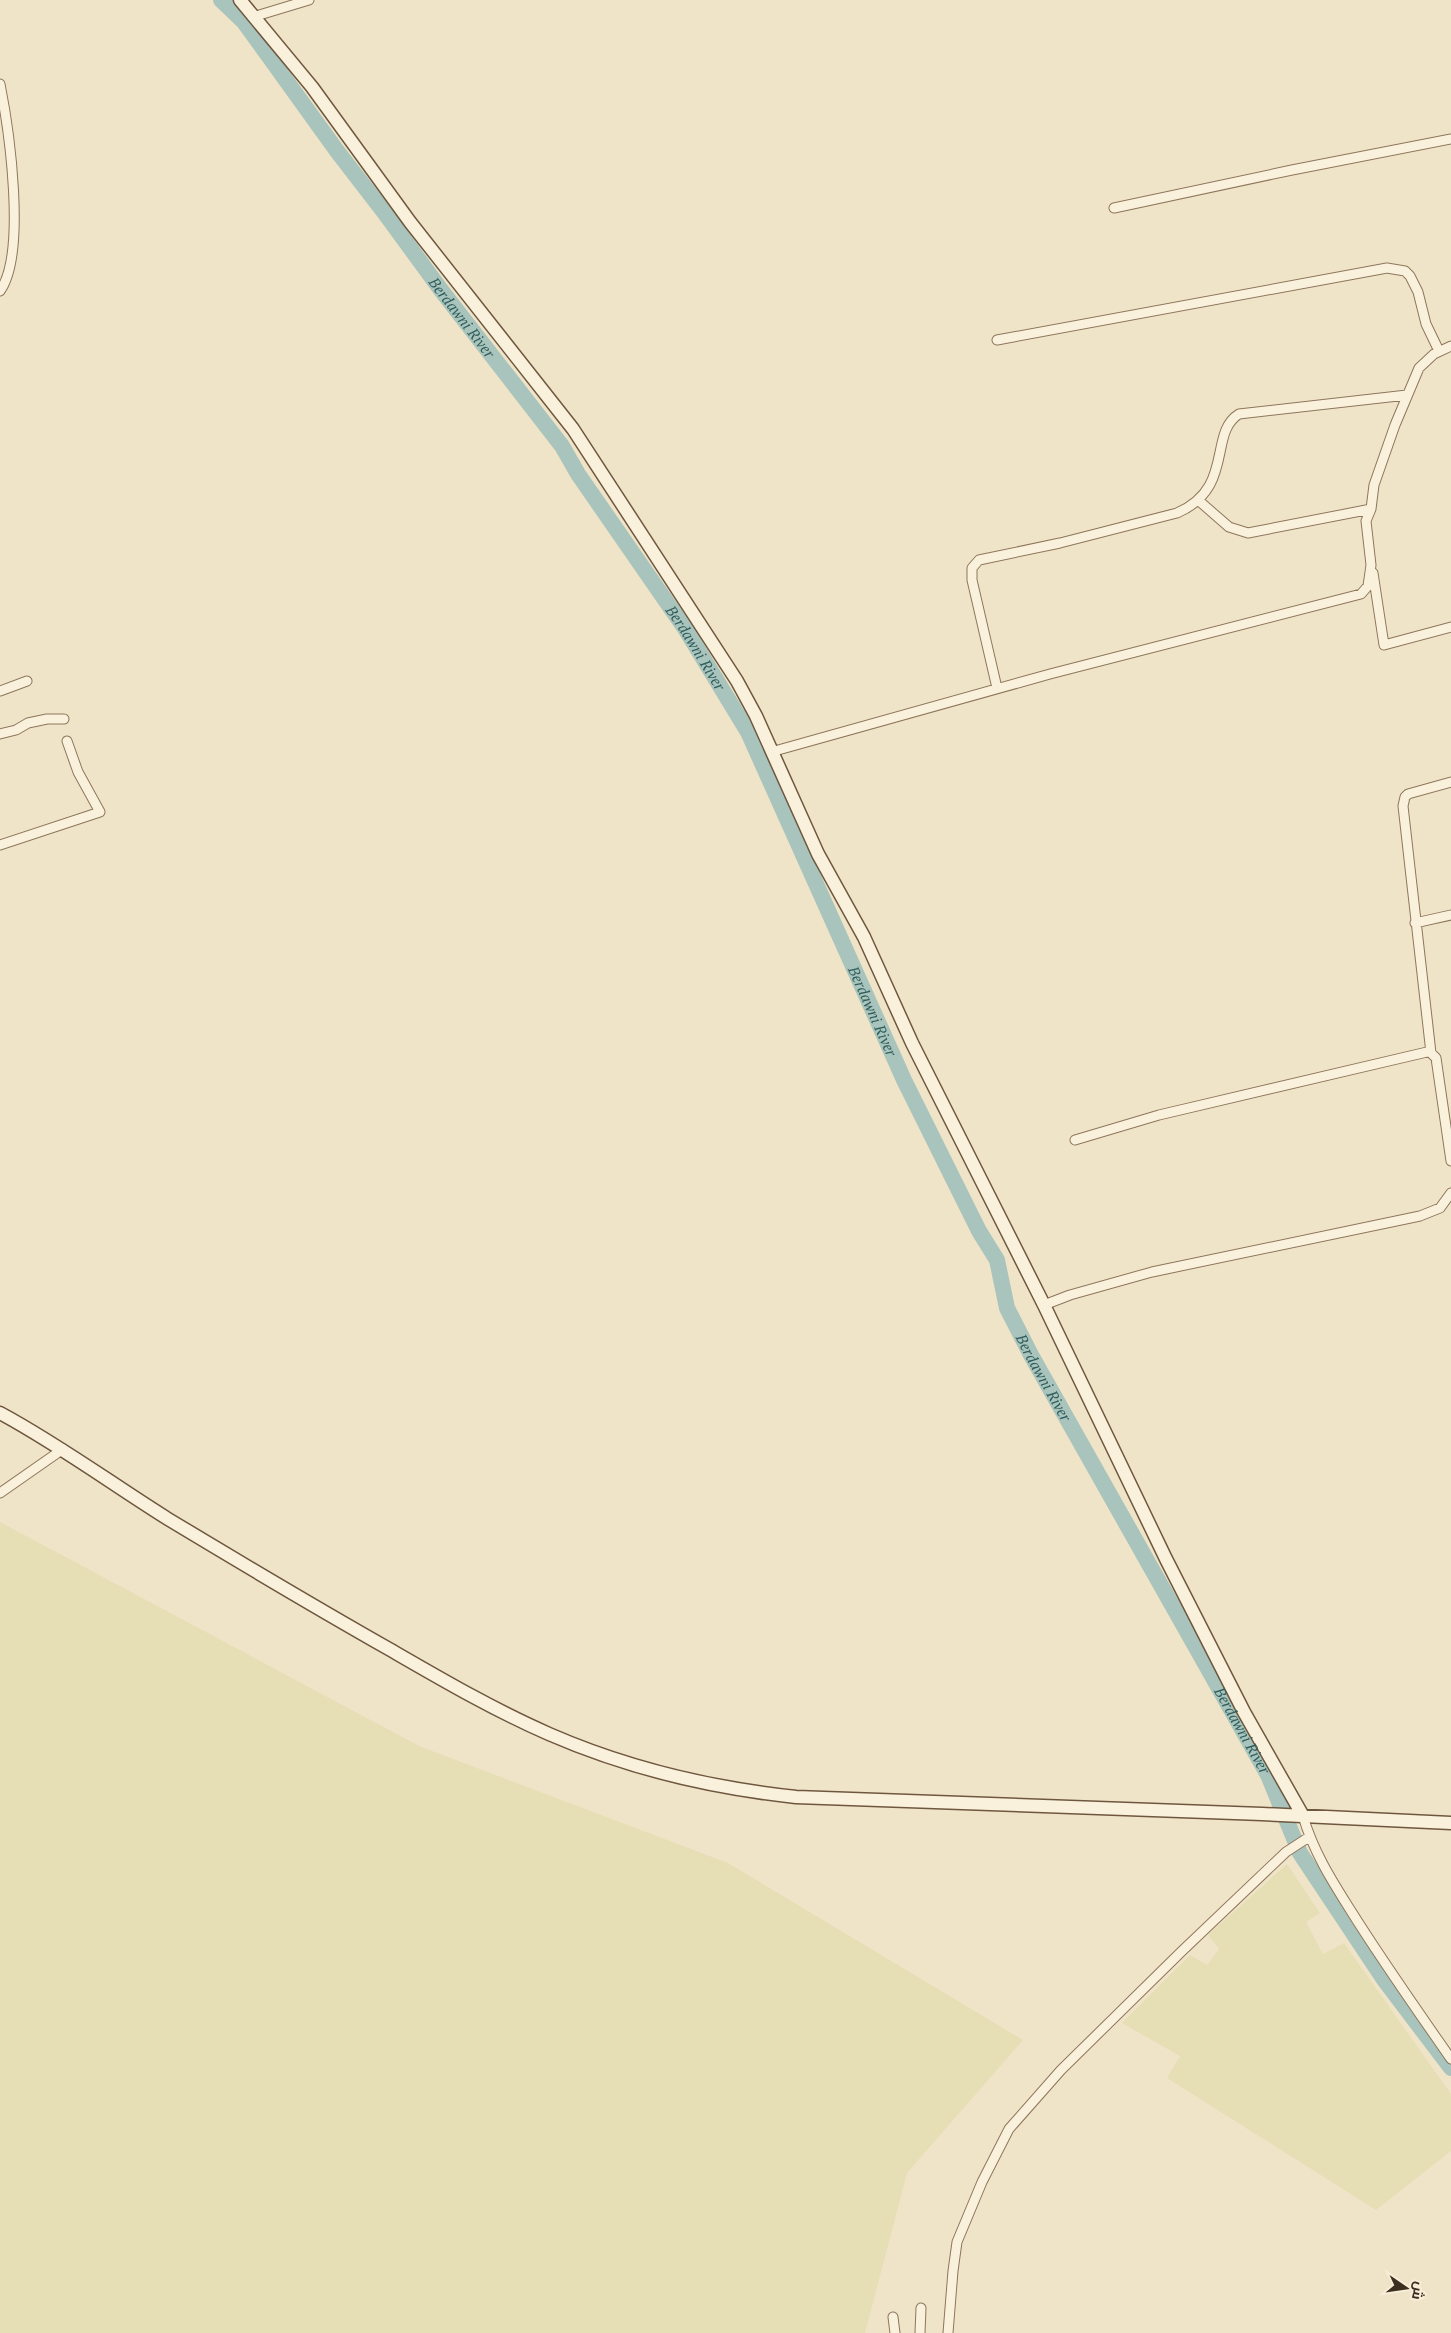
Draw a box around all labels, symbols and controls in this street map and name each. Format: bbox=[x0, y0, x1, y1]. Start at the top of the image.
water label: Berdawni River bbox=[424, 272, 500, 363]
water label: Berdawni River bbox=[661, 600, 731, 695]
water label: Berdawni River bbox=[844, 962, 902, 1060]
water label: Berdawni River bbox=[1011, 1329, 1077, 1426]
water label: Berdawni River bbox=[1210, 1682, 1276, 1778]
north arrow bbox=[1381, 2263, 1431, 2313]
text: ش bbox=[1408, 2280, 1430, 2302]

